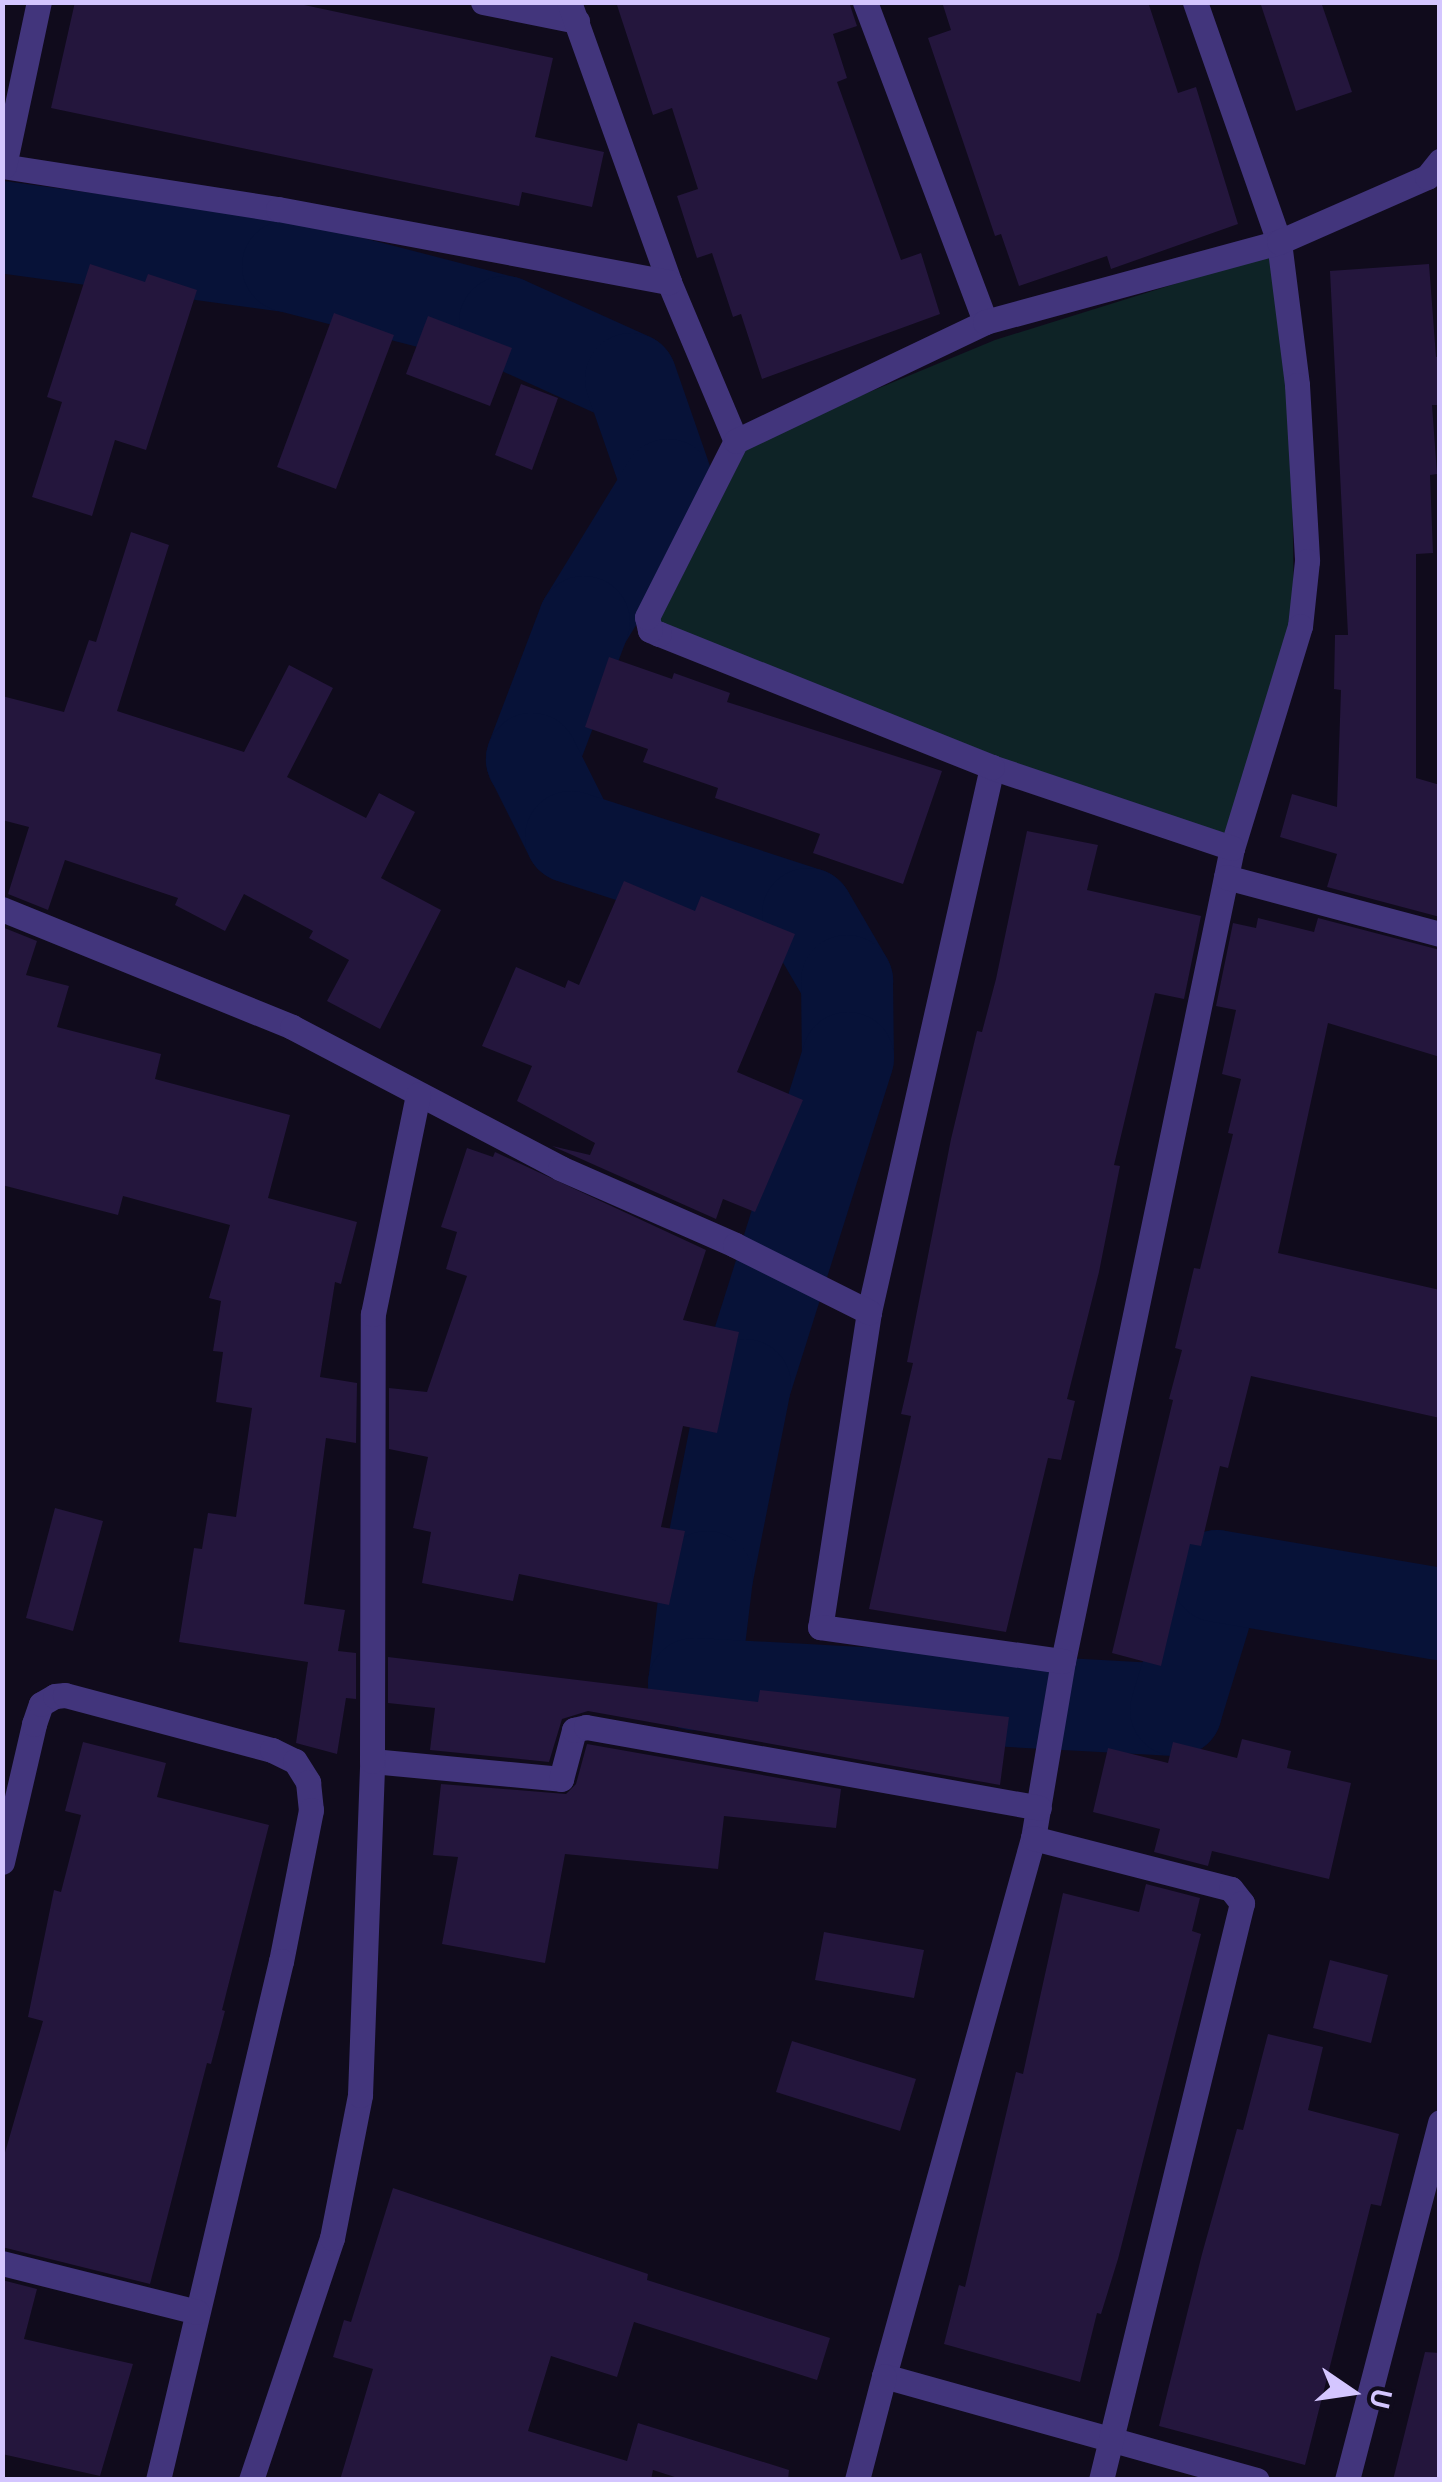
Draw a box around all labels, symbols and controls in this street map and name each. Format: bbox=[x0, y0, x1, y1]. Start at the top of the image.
north arrow bbox=[1302, 2342, 1402, 2442]
text: U bbox=[1364, 2386, 1399, 2412]

